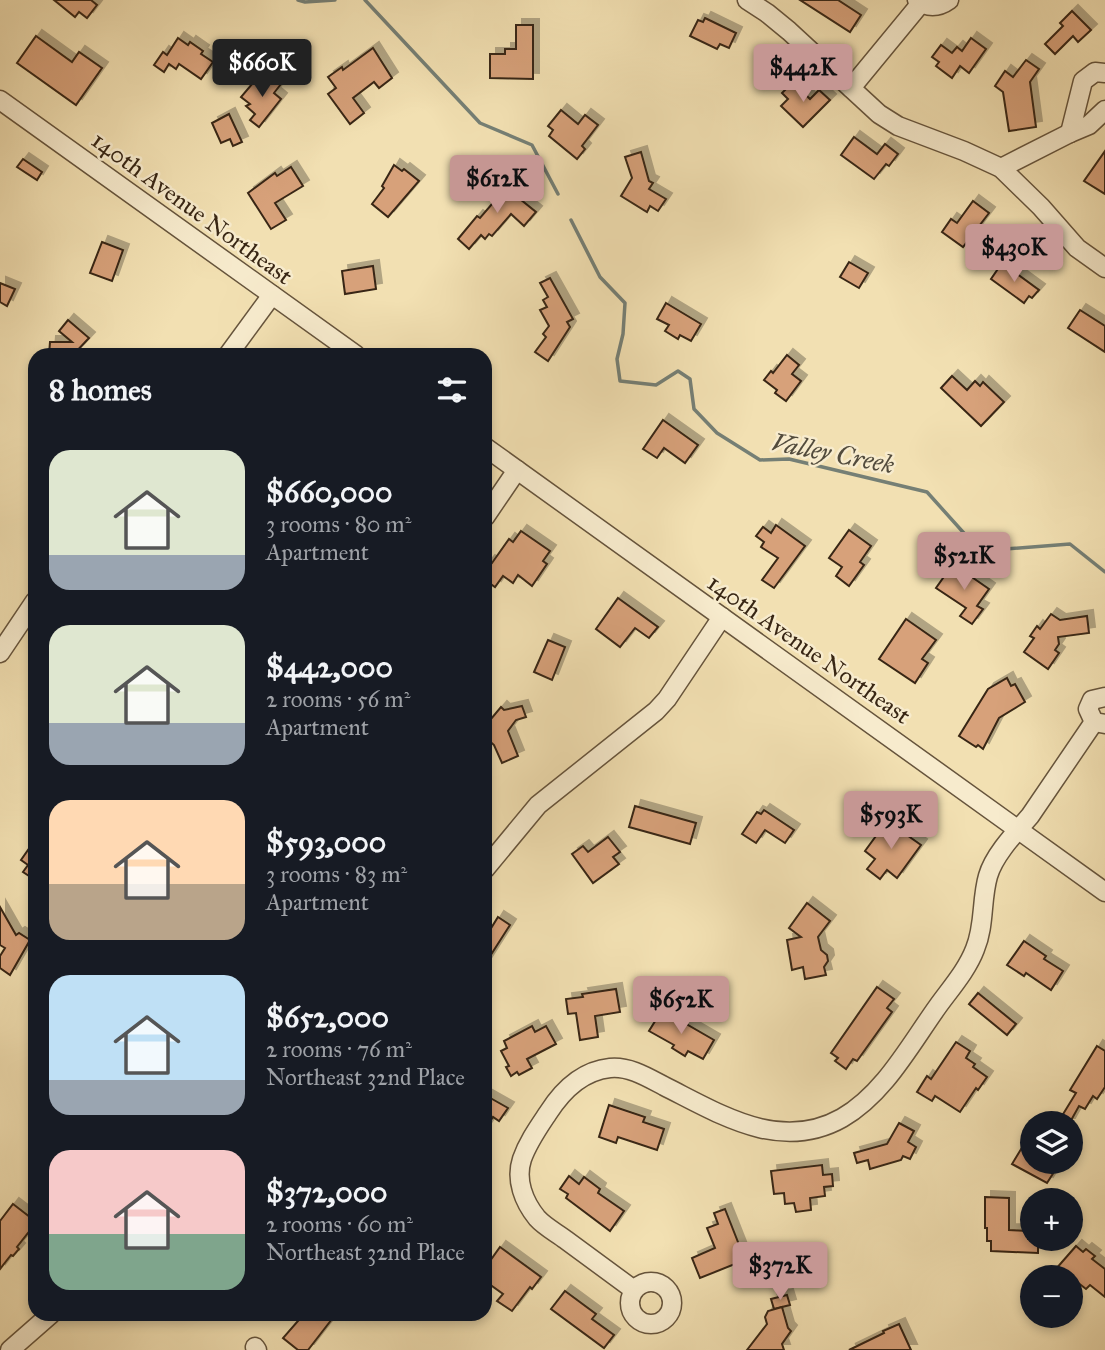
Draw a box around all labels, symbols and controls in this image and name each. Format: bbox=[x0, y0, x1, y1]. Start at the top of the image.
pin: $660K bbox=[213, 40, 311, 99]
pin: $442K bbox=[754, 44, 852, 104]
text: $660K bbox=[228, 48, 296, 76]
text: $442K bbox=[769, 53, 837, 81]
street label: 140th Avenue Northeast bbox=[86, 125, 299, 291]
pin: $612K bbox=[448, 156, 546, 215]
text: $612K bbox=[466, 164, 528, 192]
pin: $430K bbox=[965, 224, 1063, 284]
text: $430K bbox=[981, 233, 1047, 261]
icon: filters bbox=[433, 371, 471, 409]
text: 8 homes bbox=[49, 372, 152, 408]
water label: Valley Creek bbox=[769, 425, 898, 481]
text: $660,000 bbox=[266, 474, 392, 510]
icon: home bbox=[105, 478, 189, 562]
text: 3 rooms · 80 m² bbox=[266, 510, 411, 538]
pin: $521K bbox=[915, 532, 1013, 592]
text: Apartment bbox=[266, 538, 369, 566]
text: $521K bbox=[933, 541, 995, 569]
street label: 140th Avenue Northeast bbox=[702, 568, 917, 731]
text: $442,000 bbox=[266, 649, 393, 685]
icon: home bbox=[105, 653, 189, 737]
text: 2 rooms · 56 m² bbox=[266, 685, 410, 713]
text: Apartment bbox=[266, 713, 369, 741]
pin: $593K bbox=[842, 792, 940, 851]
text: $593K bbox=[860, 800, 922, 828]
text: $593,000 bbox=[266, 824, 386, 860]
icon: home bbox=[105, 828, 189, 912]
text: 3 rooms · 83 m² bbox=[266, 860, 407, 888]
text: Apartment bbox=[266, 888, 369, 916]
pin: $652K bbox=[632, 976, 730, 1036]
text: $652K bbox=[649, 985, 713, 1013]
text: $652,000 bbox=[266, 999, 389, 1035]
icon: home bbox=[105, 1003, 189, 1087]
text: 2 rooms · 76 m² bbox=[266, 1035, 412, 1063]
text: Northeast 32nd Place bbox=[266, 1063, 465, 1091]
map controls bbox=[1020, 1111, 1083, 1328]
button: layers bbox=[1020, 1111, 1083, 1174]
text: $372,000 bbox=[266, 1174, 388, 1210]
icon: home bbox=[105, 1178, 189, 1262]
button: + bbox=[1020, 1188, 1083, 1251]
text: 2 rooms · 60 m² bbox=[266, 1210, 413, 1238]
text: Northeast 32nd Place bbox=[266, 1238, 465, 1266]
pin: $372K bbox=[731, 1242, 829, 1302]
text: $372K bbox=[749, 1251, 811, 1279]
button: − bbox=[1020, 1265, 1083, 1328]

